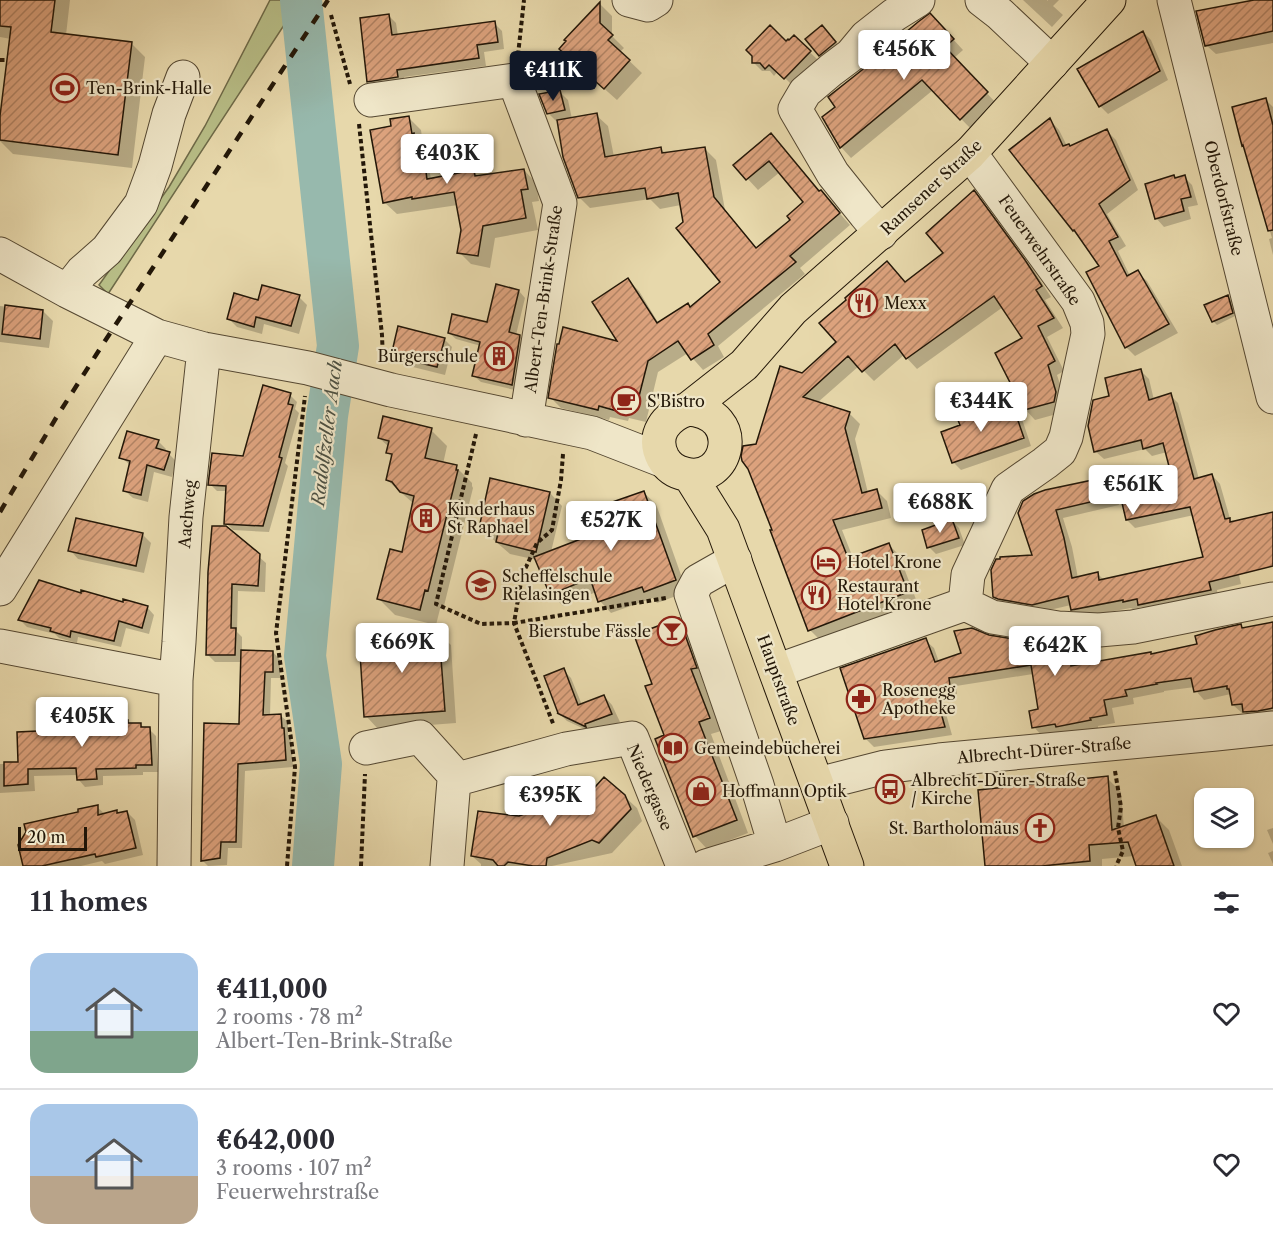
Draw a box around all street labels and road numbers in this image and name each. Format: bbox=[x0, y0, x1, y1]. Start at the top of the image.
street label: Ramsener Straße bbox=[876, 135, 986, 239]
street label: Oberdorfstraße bbox=[1200, 138, 1248, 258]
street label: Feuerwehrstraße bbox=[994, 191, 1086, 309]
street label: Albert-Ten-Brink-Straße bbox=[520, 204, 566, 395]
street label: Aachweg bbox=[174, 478, 200, 550]
street label: Hauptstraße bbox=[753, 632, 805, 728]
street label: Albrecht-Dürer-Straße bbox=[955, 732, 1132, 768]
street label: Niedergasse bbox=[623, 741, 677, 833]

